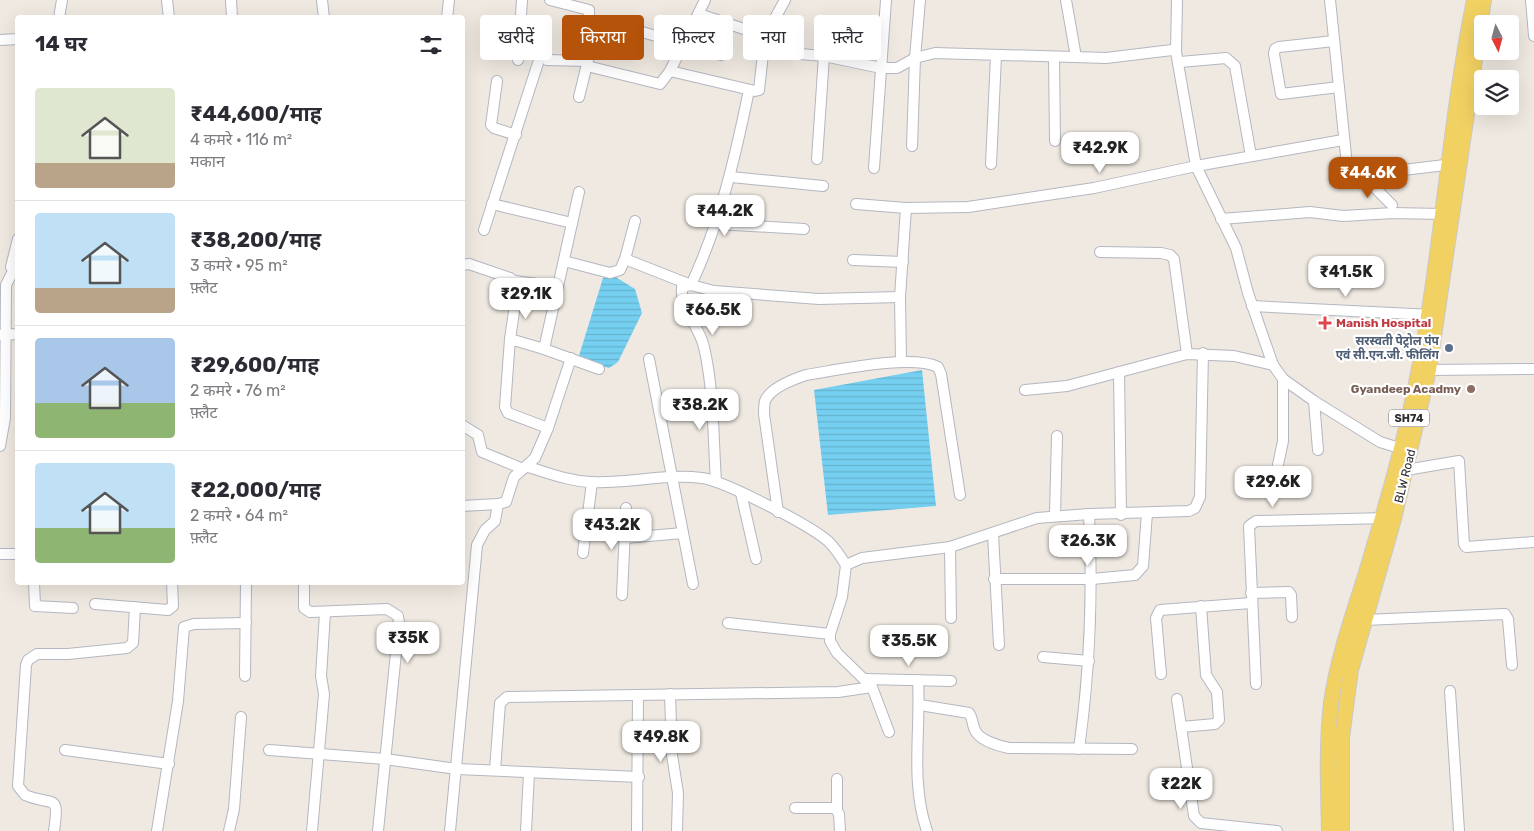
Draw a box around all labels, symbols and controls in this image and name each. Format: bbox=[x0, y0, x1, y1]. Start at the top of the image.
chip: खरीदें bbox=[480, 15, 552, 60]
chip: किराया bbox=[562, 15, 644, 60]
chip: फ़िल्टर bbox=[654, 15, 733, 60]
chip: नया bbox=[743, 15, 804, 60]
chip: फ़्लैट bbox=[814, 15, 881, 60]
north arrow bbox=[1474, 15, 1519, 60]
map controls bbox=[1474, 15, 1519, 115]
text: 14 घर bbox=[35, 31, 87, 56]
icon: filters bbox=[417, 31, 445, 59]
button: layers bbox=[1474, 70, 1519, 115]
text: ₹44,600/माह bbox=[190, 101, 322, 126]
icon: home bbox=[75, 108, 135, 168]
text: 4 कमरे · 116 m² bbox=[190, 130, 292, 149]
pin: ₹42.9K bbox=[1059, 132, 1141, 174]
text: ₹42.9K bbox=[1072, 138, 1128, 157]
text: मकान bbox=[190, 152, 225, 171]
pin: ₹44.6K bbox=[1327, 156, 1409, 199]
text: ₹44.6K bbox=[1340, 163, 1396, 182]
pin: ₹44.2K bbox=[684, 194, 766, 237]
text: ₹44.2K bbox=[697, 201, 753, 220]
text: ₹38,200/माह bbox=[190, 227, 321, 252]
icon: home bbox=[75, 233, 135, 293]
text: 3 कमरे · 95 m² bbox=[190, 256, 288, 275]
pin: ₹41.5K bbox=[1305, 256, 1387, 298]
text: ₹41.5K bbox=[1319, 262, 1373, 281]
text: फ़्लैट bbox=[190, 278, 218, 297]
pin: ₹29.1K bbox=[485, 278, 567, 320]
text: ₹29.1K bbox=[500, 284, 552, 303]
pin: ₹66.5K bbox=[672, 294, 754, 336]
text: ₹66.5K bbox=[685, 300, 741, 319]
marker: Manish Hospital bbox=[1318, 316, 1332, 330]
place label: Manish Hospital bbox=[1336, 316, 1431, 330]
place label: सरस्वती पेट्रोल पंप एवं सी.एन.जी. फीलिंग bbox=[1336, 333, 1440, 362]
marker: सरस्वती पेट्रोल पंप एवं सी.एन.जी. फीलिंग bbox=[1443, 342, 1455, 354]
text: ₹29,600/माह bbox=[190, 352, 319, 377]
icon: home bbox=[75, 358, 135, 418]
text: 2 कमरे · 76 m² bbox=[190, 381, 286, 400]
place label: Gyandeep Acadmy bbox=[1351, 382, 1461, 396]
marker: Gyandeep Acadmy bbox=[1465, 383, 1477, 395]
pin: ₹38.2K bbox=[659, 388, 741, 431]
text: ₹38.2K bbox=[672, 395, 728, 414]
text: फ़्लैट bbox=[190, 403, 218, 422]
road number: SH74 bbox=[1389, 409, 1429, 426]
street label: BLW Road bbox=[1392, 448, 1418, 504]
pin: ₹29.6K bbox=[1232, 466, 1314, 508]
text: ₹29.6K bbox=[1246, 472, 1300, 491]
text: ₹22,000/माह bbox=[190, 477, 321, 502]
icon: home bbox=[75, 483, 135, 543]
text: 2 कमरे · 64 m² bbox=[190, 506, 288, 525]
pin: ₹43.2K bbox=[571, 508, 653, 551]
text: ₹43.2K bbox=[584, 515, 640, 534]
pin: ₹26.3K bbox=[1047, 524, 1129, 567]
text: फ़्लैट bbox=[190, 528, 218, 547]
text: ₹26.3K bbox=[1060, 531, 1116, 550]
pin: ₹35K bbox=[378, 622, 438, 664]
pin: ₹35.5K bbox=[868, 624, 950, 667]
text: ₹35K bbox=[387, 628, 429, 647]
text: ₹35.5K bbox=[881, 631, 937, 650]
pin: ₹49.8K bbox=[620, 720, 702, 763]
text: ₹49.8K bbox=[633, 727, 689, 746]
pin: ₹22K bbox=[1151, 768, 1211, 810]
text: ₹22K bbox=[1160, 774, 1202, 793]

